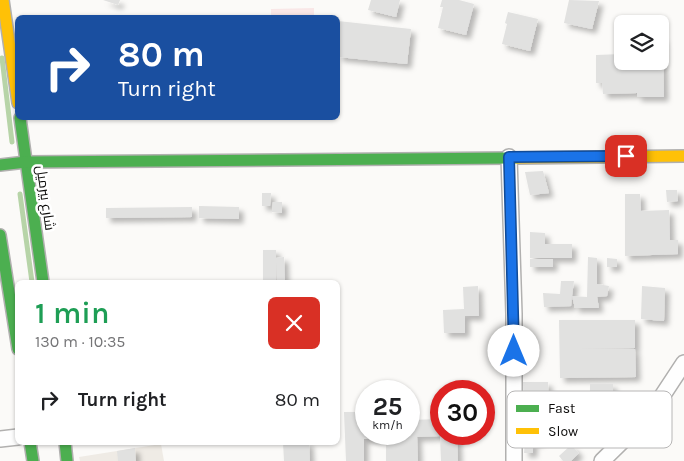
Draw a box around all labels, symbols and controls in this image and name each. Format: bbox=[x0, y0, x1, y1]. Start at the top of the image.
map controls bbox=[614, 15, 669, 70]
button: layers bbox=[614, 15, 669, 70]
text: 80 m bbox=[118, 34, 205, 75]
icon: right bbox=[35, 35, 100, 100]
text: Turn right bbox=[118, 76, 216, 102]
pin bbox=[605, 135, 647, 177]
icon: arrive bbox=[612, 142, 640, 170]
street label: شارع بيرميل bbox=[33, 165, 58, 232]
text: 1 min bbox=[35, 295, 109, 331]
button: close bbox=[268, 297, 320, 349]
position arrow bbox=[487, 324, 539, 376]
text: 130 m · 10:35 bbox=[35, 332, 125, 351]
speed limit sign: 30 bbox=[430, 380, 495, 445]
icon: right bbox=[35, 386, 63, 414]
text: Turn right bbox=[78, 389, 167, 411]
text: 80 m bbox=[275, 389, 320, 411]
legend bbox=[507, 391, 672, 448]
text: 25 bbox=[373, 392, 402, 421]
text: Fast bbox=[548, 400, 575, 417]
text: km/h bbox=[372, 418, 403, 432]
text: Slow bbox=[548, 423, 578, 440]

